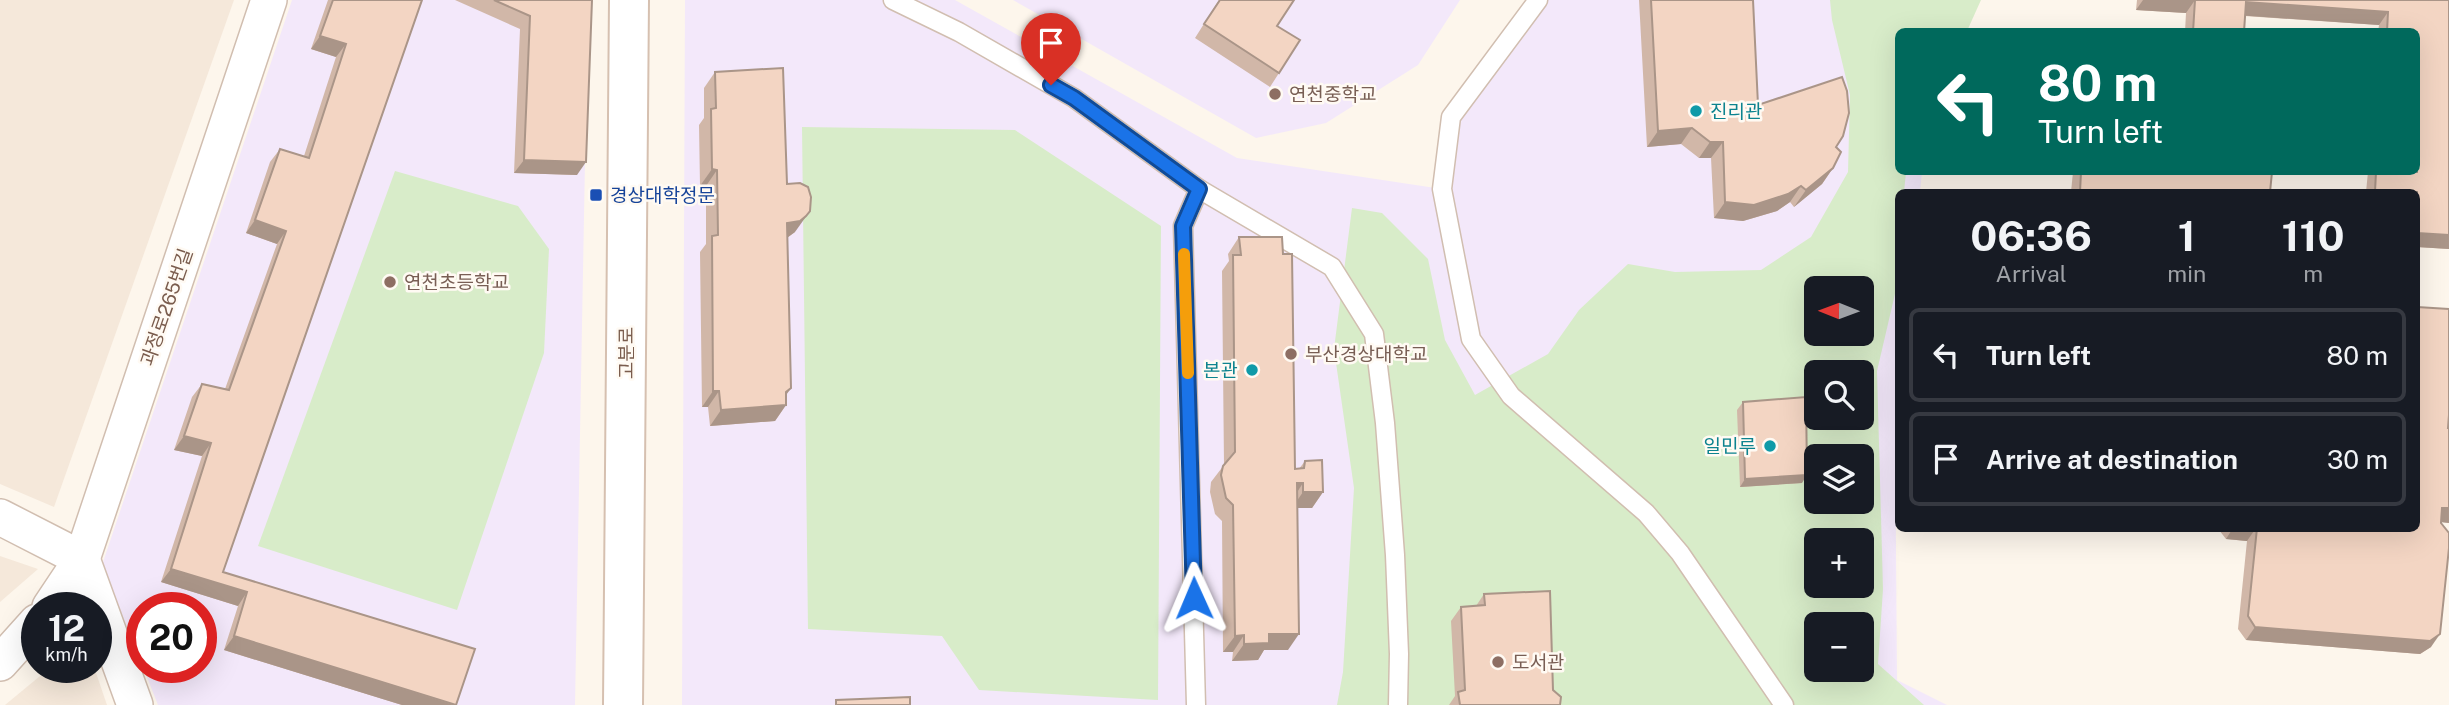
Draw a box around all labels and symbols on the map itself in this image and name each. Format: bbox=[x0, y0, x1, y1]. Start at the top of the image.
pin bbox=[1021, 13, 1081, 85]
place label: 연천중학교 bbox=[1289, 83, 1376, 105]
marker: 연천중학교 bbox=[1267, 86, 1283, 102]
place label: 진리관 bbox=[1710, 100, 1762, 122]
marker: 진리관 bbox=[1688, 103, 1704, 119]
place label: 경상대학정문 bbox=[610, 184, 715, 206]
marker: 경상대학정문 bbox=[588, 187, 604, 203]
street label: 과정로265번길 bbox=[136, 245, 196, 369]
place label: 연천초등학교 bbox=[404, 271, 509, 293]
marker: 연천초등학교 bbox=[382, 274, 398, 290]
north arrow bbox=[1804, 276, 1874, 346]
street label: 고분로 bbox=[615, 327, 637, 379]
place label: 부산경상대학교 bbox=[1305, 343, 1427, 365]
marker: 부산경상대학교 bbox=[1283, 346, 1299, 362]
place label: 본관 bbox=[1203, 359, 1238, 381]
marker: 본관 bbox=[1244, 362, 1260, 378]
place label: 일민루 bbox=[1704, 435, 1756, 457]
marker: 일민루 bbox=[1762, 438, 1778, 454]
position arrow bbox=[1157, 561, 1231, 635]
speed limit sign: 20 bbox=[126, 592, 217, 683]
place label: 도서관 bbox=[1512, 651, 1564, 673]
marker: 도서관 bbox=[1490, 654, 1506, 670]

